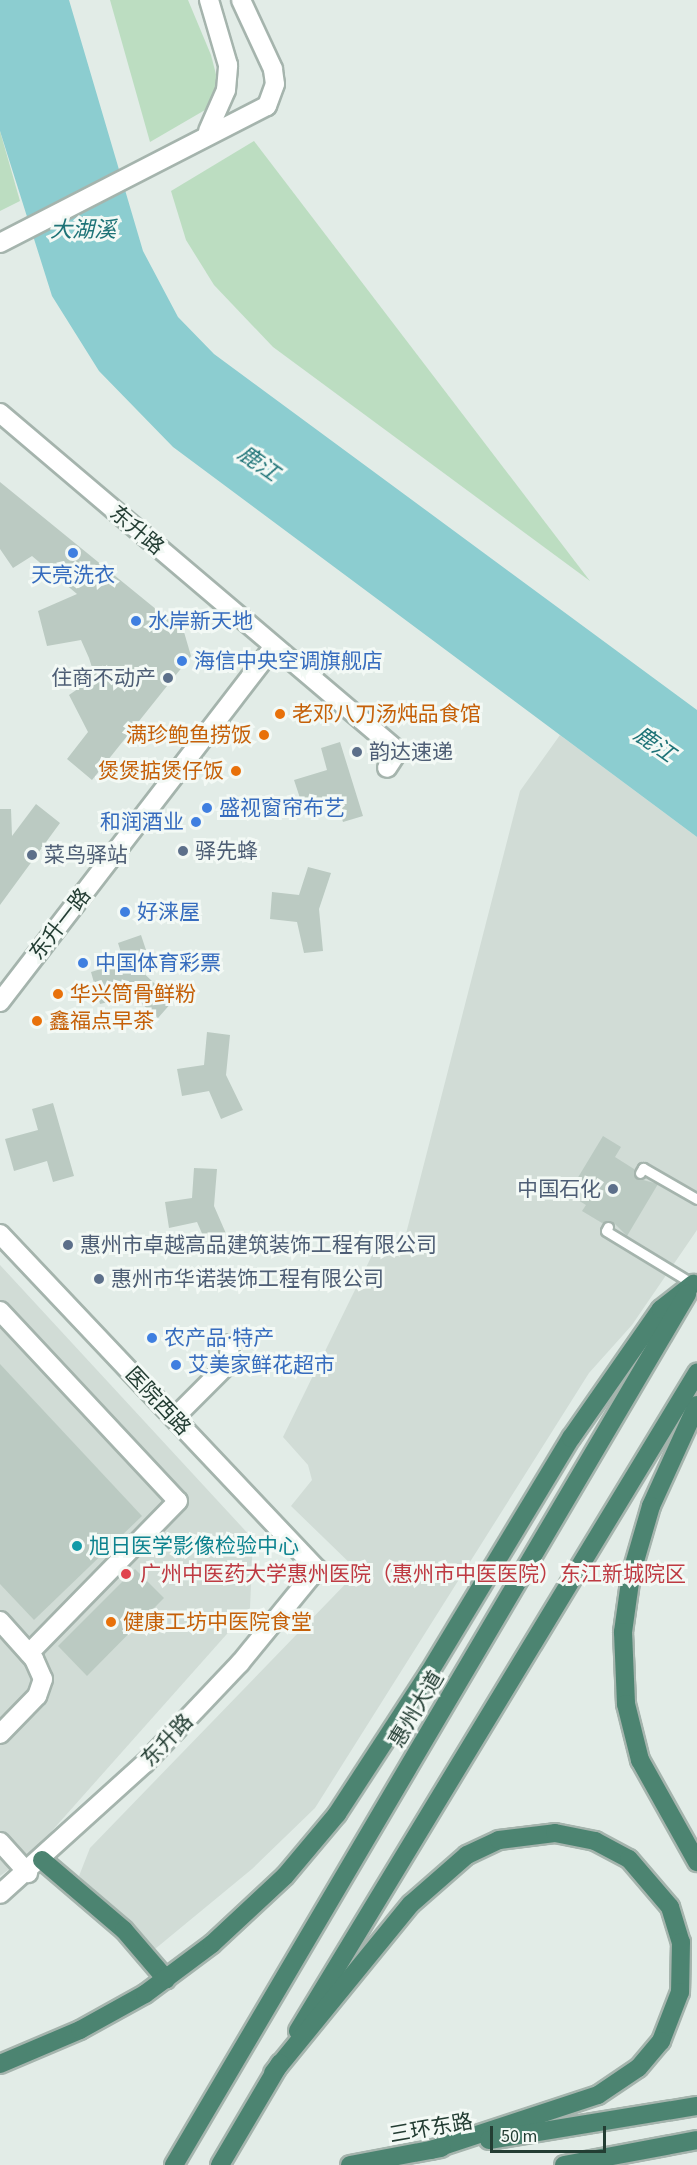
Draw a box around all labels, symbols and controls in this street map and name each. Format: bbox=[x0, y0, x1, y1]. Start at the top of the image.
water label: 大湖溪 bbox=[50, 218, 116, 244]
water label: 鹿江 bbox=[232, 441, 284, 487]
street label: 东升路 bbox=[105, 500, 169, 560]
marker: 天亮洗衣 bbox=[66, 546, 80, 560]
place label: 天亮洗衣 bbox=[31, 562, 115, 588]
place label: 水岸新天地 bbox=[148, 608, 253, 634]
marker: 水岸新天地 bbox=[129, 614, 143, 628]
place label: 海信中央空调旗舰店 bbox=[194, 648, 383, 674]
marker: 海信中央空调旗舰店 bbox=[175, 654, 189, 668]
place label: 住商不动产 bbox=[51, 665, 156, 691]
marker: 住商不动产 bbox=[161, 671, 175, 685]
place label: 老邓八刀汤炖品食馆 bbox=[292, 701, 481, 727]
marker: 老邓八刀汤炖品食馆 bbox=[273, 707, 287, 721]
place label: 满珍鲍鱼捞饭 bbox=[126, 722, 252, 748]
water label: 鹿江 bbox=[628, 722, 680, 768]
marker: 满珍鲍鱼捞饭 bbox=[257, 728, 271, 742]
place label: 韵达速递 bbox=[369, 739, 453, 765]
marker: 韵达速递 bbox=[350, 745, 364, 759]
place label: 煲煲掂煲仔饭 bbox=[98, 758, 224, 784]
marker: 煲煲掂煲仔饭 bbox=[229, 764, 243, 778]
place label: 盛视窗帘布艺 bbox=[219, 795, 345, 821]
marker: 盛视窗帘布艺 bbox=[200, 801, 214, 815]
place label: 和润酒业 bbox=[100, 809, 184, 835]
marker: 和润酒业 bbox=[189, 815, 203, 829]
place label: 驿先蜂 bbox=[195, 838, 258, 864]
place label: 菜鸟驿站 bbox=[44, 842, 128, 868]
marker: 驿先蜂 bbox=[176, 844, 190, 858]
marker: 菜鸟驿站 bbox=[25, 848, 39, 862]
street label: 东升一路 bbox=[24, 883, 96, 965]
place label: 好涞屋 bbox=[137, 899, 200, 925]
marker: 好涞屋 bbox=[118, 905, 132, 919]
place label: 中国体育彩票 bbox=[95, 950, 221, 976]
marker: 中国体育彩票 bbox=[76, 956, 90, 970]
place label: 华兴筒骨鲜粉 bbox=[70, 981, 196, 1007]
marker: 华兴筒骨鲜粉 bbox=[51, 987, 65, 1001]
place label: 鑫福点早茶 bbox=[49, 1008, 154, 1034]
marker: 鑫福点早茶 bbox=[30, 1014, 44, 1028]
place label: 中国石化 bbox=[517, 1176, 601, 1202]
marker: 中国石化 bbox=[606, 1182, 620, 1196]
place label: 惠州市卓越高品建筑装饰工程有限公司 bbox=[80, 1232, 437, 1258]
marker: 惠州市卓越高品建筑装饰工程有限公司 bbox=[61, 1238, 75, 1252]
place label: 惠州市华诺装饰工程有限公司 bbox=[111, 1266, 384, 1292]
marker: 惠州市华诺装饰工程有限公司 bbox=[92, 1272, 106, 1286]
place label: 农产品·特产 bbox=[164, 1325, 274, 1351]
marker: 农产品·特产 bbox=[145, 1331, 159, 1345]
place label: 艾美家鲜花超市 bbox=[188, 1352, 335, 1378]
marker: 艾美家鲜花超市 bbox=[169, 1358, 183, 1372]
street label: 医院西路 bbox=[120, 1362, 196, 1440]
place label: 旭日医学影像检验中心 bbox=[89, 1533, 299, 1559]
marker: 旭日医学影像检验中心 bbox=[70, 1539, 84, 1553]
place label: 广州中医药大学惠州医院（惠州市中医医院）东江新城院区 bbox=[140, 1561, 686, 1587]
marker: 广州中医药大学惠州医院（惠州市中医医院）东江新城院区 bbox=[117, 1565, 135, 1583]
place label: 健康工坊中医院食堂 bbox=[123, 1609, 312, 1635]
marker: 健康工坊中医院食堂 bbox=[104, 1615, 118, 1629]
street label: 惠州大道 bbox=[384, 1667, 448, 1751]
street label: 东升路 bbox=[136, 1709, 198, 1771]
street label: 三环东路 bbox=[387, 2108, 475, 2148]
scale bar bbox=[493, 2114, 608, 2152]
text: 50 m bbox=[501, 2124, 537, 2149]

